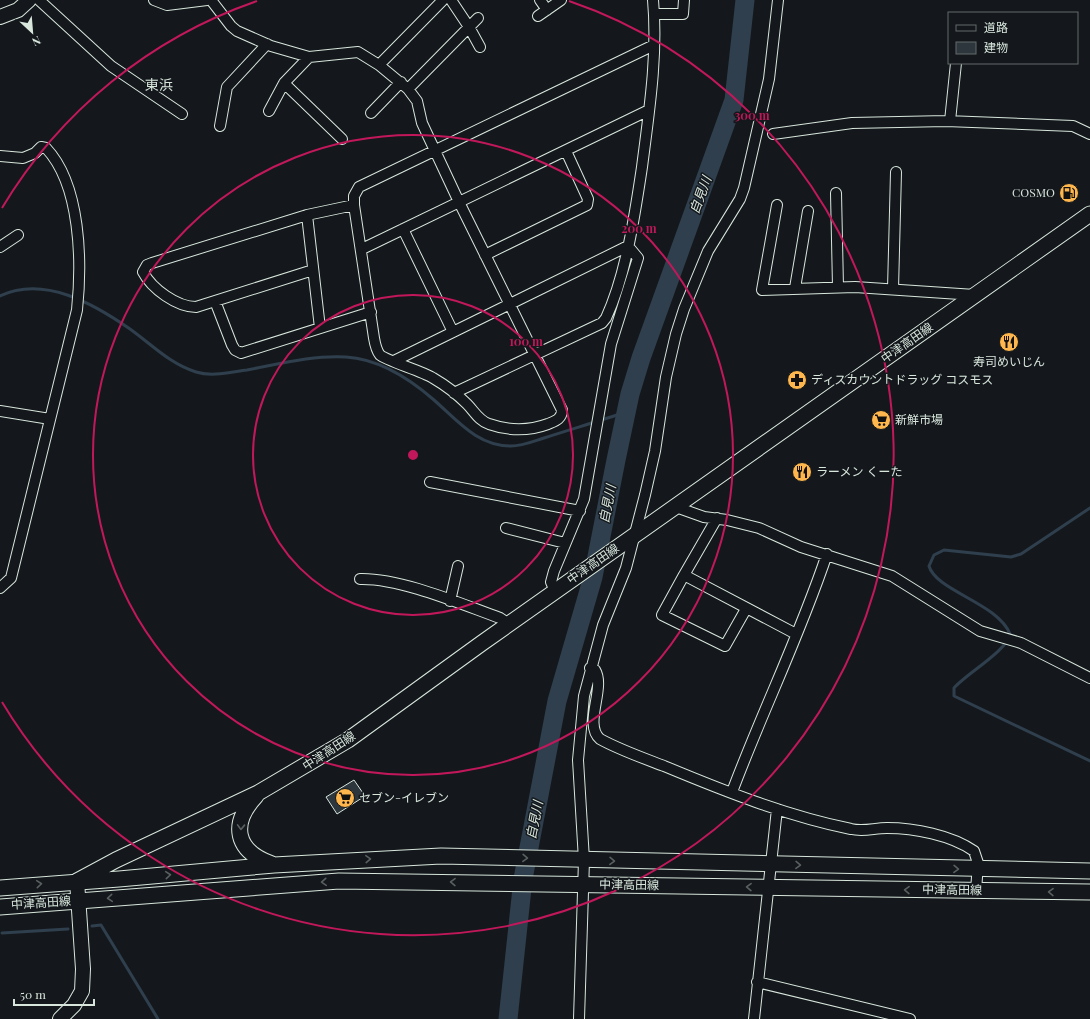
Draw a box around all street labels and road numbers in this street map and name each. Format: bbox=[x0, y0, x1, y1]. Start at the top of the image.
street label: 中津高田線 bbox=[877, 318, 936, 366]
street label: 中津高田線 bbox=[563, 539, 622, 587]
street label: 中津高田線 bbox=[299, 727, 358, 773]
street label: 中津高田線 bbox=[599, 875, 659, 893]
street label: 中津高田線 bbox=[922, 880, 982, 898]
street label: 中津高田線 bbox=[10, 892, 71, 912]

